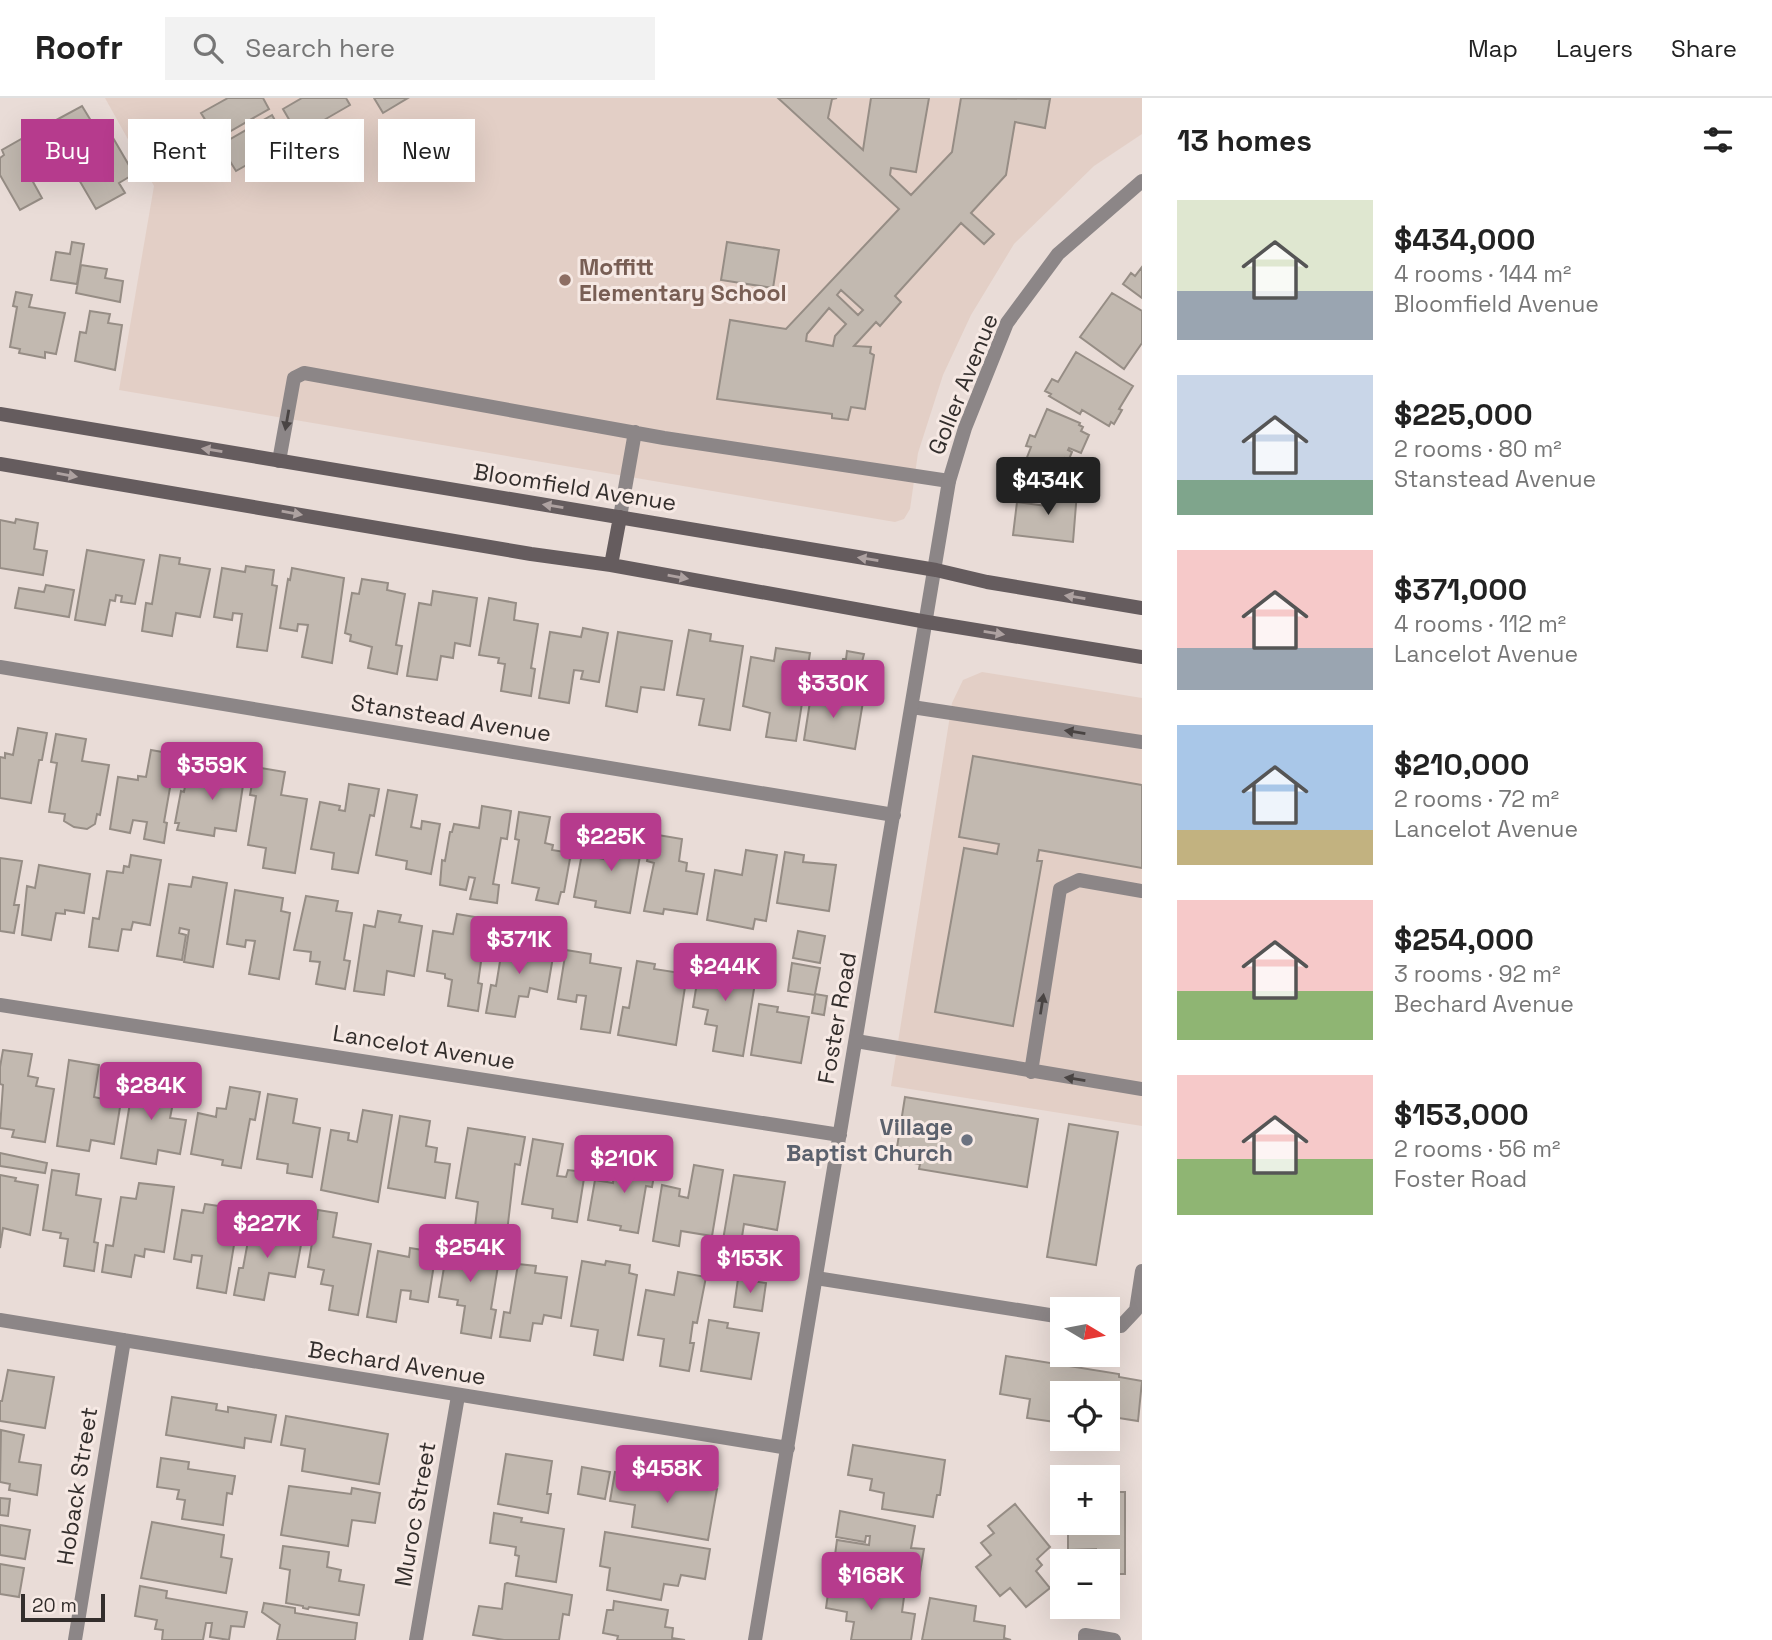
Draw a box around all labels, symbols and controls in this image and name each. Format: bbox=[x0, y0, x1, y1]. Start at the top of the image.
search box bbox=[165, 17, 655, 80]
text: Roofr bbox=[35, 27, 123, 69]
icon: search bbox=[189, 29, 227, 67]
text: Search here bbox=[245, 31, 395, 65]
text: Map bbox=[1468, 33, 1518, 64]
text: Layers bbox=[1556, 33, 1633, 64]
text: Share bbox=[1671, 33, 1737, 64]
chip: Buy bbox=[21, 119, 114, 182]
chip: Rent bbox=[128, 119, 231, 182]
chip: Filters bbox=[245, 119, 364, 182]
chip: New bbox=[378, 119, 475, 182]
text: 13 homes bbox=[1177, 121, 1312, 160]
icon: filters bbox=[1699, 121, 1737, 159]
text: $434,000 bbox=[1394, 220, 1535, 259]
icon: home bbox=[1233, 228, 1317, 312]
place label: Moffitt Elementary School bbox=[579, 252, 787, 308]
text: 4 rooms · 144 m² bbox=[1394, 259, 1571, 289]
marker: Moffitt Elementary School bbox=[557, 272, 573, 288]
text: Bloomfield Avenue bbox=[1394, 289, 1599, 319]
street label: Goller Avenue bbox=[921, 309, 1005, 459]
text: $225,000 bbox=[1394, 395, 1533, 434]
icon: home bbox=[1233, 403, 1317, 487]
one-way arrow bbox=[281, 409, 292, 431]
text: 2 rooms · 80 m² bbox=[1394, 434, 1562, 464]
one-way arrow bbox=[201, 444, 223, 455]
street label: Bloomfield Avenue bbox=[471, 456, 679, 518]
pin: $434K bbox=[999, 458, 1097, 517]
text: Stanstead Avenue bbox=[1394, 464, 1596, 494]
text: $434K bbox=[1012, 465, 1084, 495]
one-way arrow bbox=[56, 470, 78, 481]
one-way arrow bbox=[542, 500, 564, 511]
one-way arrow bbox=[281, 508, 303, 519]
one-way arrow bbox=[857, 553, 879, 564]
text: $371,000 bbox=[1394, 570, 1527, 609]
one-way arrow bbox=[667, 572, 689, 583]
icon: home bbox=[1233, 578, 1317, 662]
one-way arrow bbox=[1064, 591, 1086, 602]
text: 4 rooms · 112 m² bbox=[1394, 609, 1566, 639]
one-way arrow bbox=[983, 628, 1005, 639]
text: Lancelot Avenue bbox=[1394, 639, 1578, 669]
pin: $330K bbox=[784, 660, 882, 720]
text: $330K bbox=[797, 668, 869, 698]
street label: Stanstead Avenue bbox=[349, 687, 553, 749]
one-way arrow bbox=[1063, 726, 1085, 737]
pin: $359K bbox=[163, 742, 261, 802]
text: $210,000 bbox=[1394, 745, 1529, 784]
text: $359K bbox=[177, 750, 247, 780]
icon: home bbox=[1233, 753, 1317, 837]
text: 2 rooms · 72 m² bbox=[1394, 784, 1559, 814]
pin: $225K bbox=[562, 814, 660, 873]
text: Lancelot Avenue bbox=[1394, 814, 1578, 844]
text: $225K bbox=[576, 821, 646, 851]
pin: $371K bbox=[470, 916, 568, 976]
text: $254,000 bbox=[1394, 920, 1534, 959]
text: $371K bbox=[486, 924, 552, 954]
icon: home bbox=[1233, 928, 1317, 1012]
pin: $244K bbox=[676, 944, 774, 1003]
street label: Foster Road bbox=[811, 950, 863, 1086]
text: $244K bbox=[690, 951, 760, 981]
text: 3 rooms · 92 m² bbox=[1394, 959, 1561, 989]
text: Bechard Avenue bbox=[1394, 989, 1574, 1019]
one-way arrow bbox=[1037, 993, 1048, 1015]
street label: Lancelot Avenue bbox=[331, 1018, 517, 1076]
pin: $284K bbox=[102, 1062, 200, 1122]
text: $284K bbox=[116, 1070, 186, 1100]
one-way arrow bbox=[1063, 1073, 1085, 1084]
text: $153,000 bbox=[1394, 1095, 1529, 1134]
icon: home bbox=[1233, 1103, 1317, 1187]
place label: Village Baptist Church bbox=[786, 1112, 953, 1168]
marker: Village Baptist Church bbox=[959, 1132, 975, 1148]
text: 2 rooms · 56 m² bbox=[1394, 1134, 1560, 1164]
pin: $210K bbox=[575, 1136, 673, 1195]
text: $210K bbox=[590, 1143, 658, 1173]
text: Foster Road bbox=[1394, 1164, 1527, 1194]
pin: $227K bbox=[218, 1200, 316, 1260]
text: $227K bbox=[233, 1208, 301, 1238]
pin: $254K bbox=[421, 1224, 519, 1284]
text: $254K bbox=[435, 1232, 505, 1262]
pin: $153K bbox=[701, 1236, 799, 1295]
text: $153K bbox=[717, 1243, 783, 1273]
north arrow bbox=[1050, 1297, 1120, 1367]
map controls bbox=[1050, 1297, 1120, 1619]
street label: Bechard Avenue bbox=[306, 1334, 488, 1392]
button: locate bbox=[1050, 1381, 1120, 1451]
street label: Hoback Street bbox=[50, 1405, 104, 1567]
street label: Muroc Street bbox=[388, 1439, 442, 1589]
pin: $458K bbox=[618, 1446, 716, 1505]
text: $458K bbox=[632, 1453, 702, 1483]
button: + bbox=[1050, 1465, 1120, 1535]
button: − bbox=[1050, 1549, 1120, 1619]
pin: $168K bbox=[822, 1552, 920, 1612]
text: $168K bbox=[838, 1560, 904, 1590]
scale bar bbox=[21, 1591, 105, 1623]
text: 20 m bbox=[32, 1593, 77, 1618]

